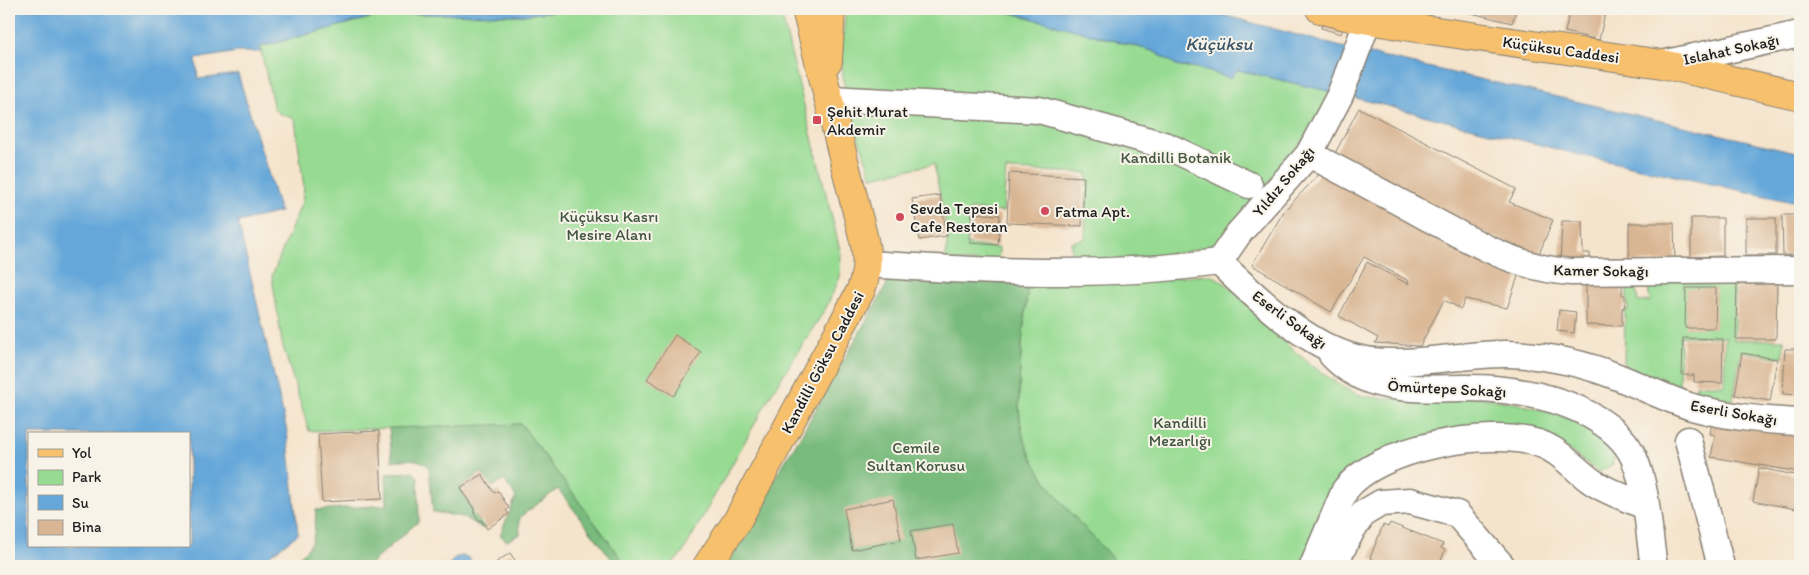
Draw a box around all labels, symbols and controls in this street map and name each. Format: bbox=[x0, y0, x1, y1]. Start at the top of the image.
street label: Islahat Sokağı bbox=[1681, 30, 1781, 69]
street label: Küçüksu Caddesi bbox=[1501, 32, 1621, 67]
water label: Küçüksu bbox=[1186, 33, 1253, 55]
place label: Şehit Murat Akdemir bbox=[827, 102, 908, 139]
marker: Şehit Murat Akdemir bbox=[811, 114, 823, 126]
street label: Yıldız Sokağı bbox=[1248, 142, 1318, 221]
park label: Kandilli Botanik bbox=[1121, 148, 1232, 167]
place label: Sevda Tepesi Cafe Restoran bbox=[910, 199, 1008, 236]
place label: Fatma Apt. bbox=[1055, 202, 1130, 221]
marker: Fatma Apt. bbox=[1039, 205, 1051, 217]
park label: Küçüksu Kasrı Mesire Alanı bbox=[560, 207, 658, 244]
marker: Sevda Tepesi Cafe Restoran bbox=[894, 211, 906, 223]
street label: Kamer Sokağı bbox=[1553, 260, 1649, 281]
street label: Eserli Sokağı bbox=[1249, 286, 1331, 353]
street label: Kandilli Göksu Caddesi bbox=[777, 288, 868, 437]
street label: Ömürtepe Sokağı bbox=[1387, 376, 1507, 401]
street label: Eserli Sokağı bbox=[1689, 396, 1779, 429]
park label: Kandilli Mezarlığı bbox=[1149, 413, 1211, 450]
legend bbox=[28, 432, 190, 548]
park label: Cemile Sultan Korusu bbox=[867, 438, 965, 475]
text: Yol bbox=[72, 444, 92, 462]
text: Park bbox=[72, 468, 102, 486]
text: Su bbox=[72, 494, 89, 512]
text: Bina bbox=[72, 518, 102, 536]

